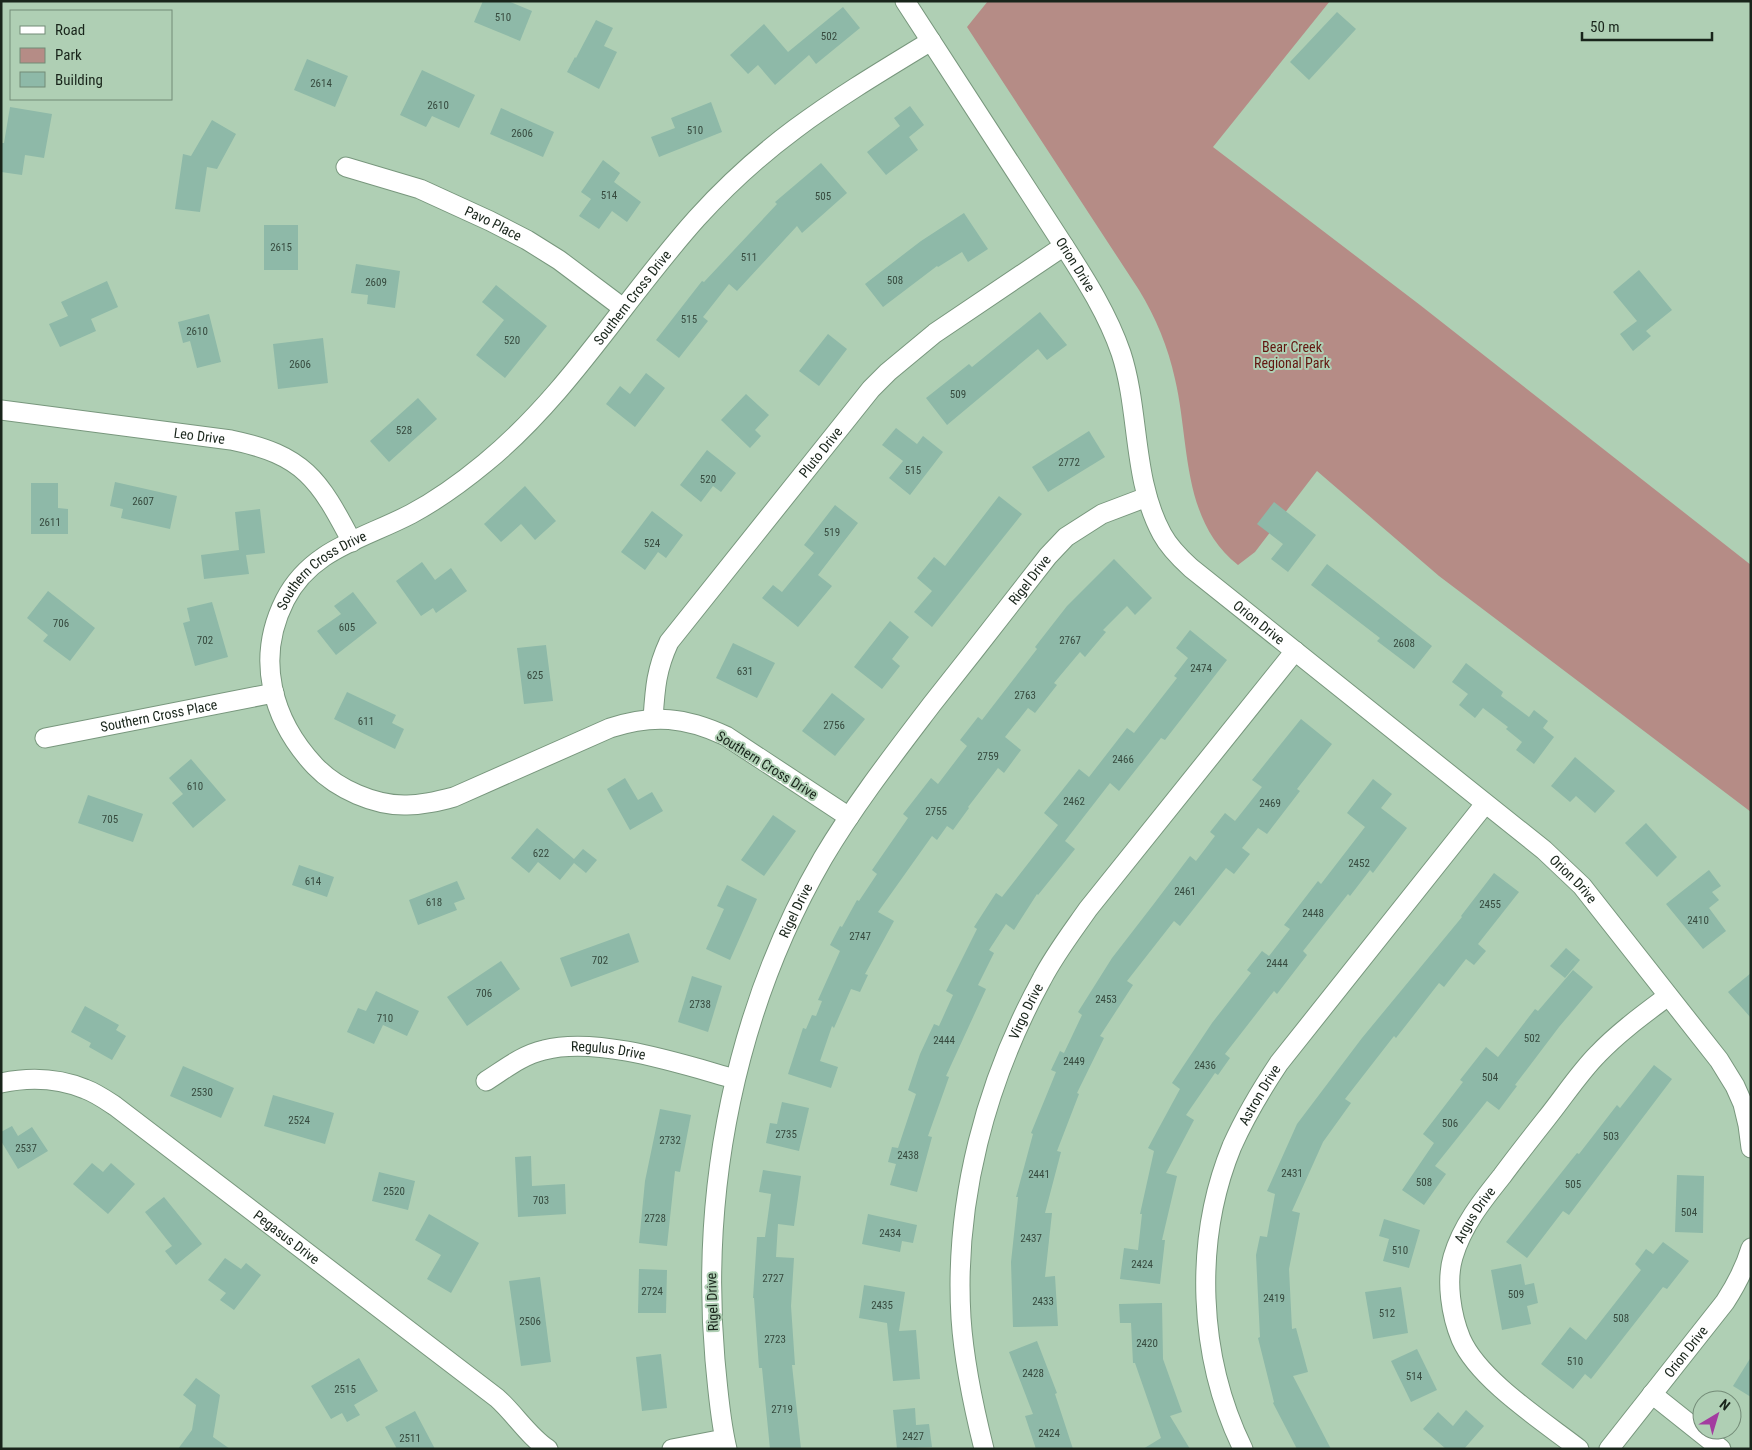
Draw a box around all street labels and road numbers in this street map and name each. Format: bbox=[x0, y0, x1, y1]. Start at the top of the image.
street label: Pavo Place bbox=[462, 203, 525, 244]
street label: Orion Drive bbox=[1053, 235, 1099, 295]
street label: Southern Cross Drive bbox=[590, 247, 674, 348]
street label: Pluto Drive bbox=[796, 423, 846, 481]
street label: Leo Drive bbox=[173, 425, 226, 447]
street label: Southern Cross Drive bbox=[273, 527, 369, 612]
street label: Rigel Drive bbox=[1005, 551, 1054, 608]
street label: Orion Drive bbox=[1230, 597, 1288, 648]
street label: Southern Cross Place bbox=[99, 696, 219, 735]
street label: Southern Cross Drive bbox=[714, 728, 821, 803]
street label: Orion Drive bbox=[1546, 852, 1601, 907]
street label: Rigel Drive bbox=[776, 880, 816, 940]
street label: Virgo Drive bbox=[1006, 980, 1046, 1042]
street label: Regulus Drive bbox=[571, 1038, 648, 1063]
street label: Astron Drive bbox=[1235, 1061, 1284, 1128]
street label: Argus Drive bbox=[1451, 1183, 1499, 1245]
street label: Pegasus Drive bbox=[251, 1207, 323, 1268]
street label: Rigel Drive bbox=[703, 1272, 721, 1331]
street label: Orion Drive bbox=[1661, 1322, 1711, 1381]

